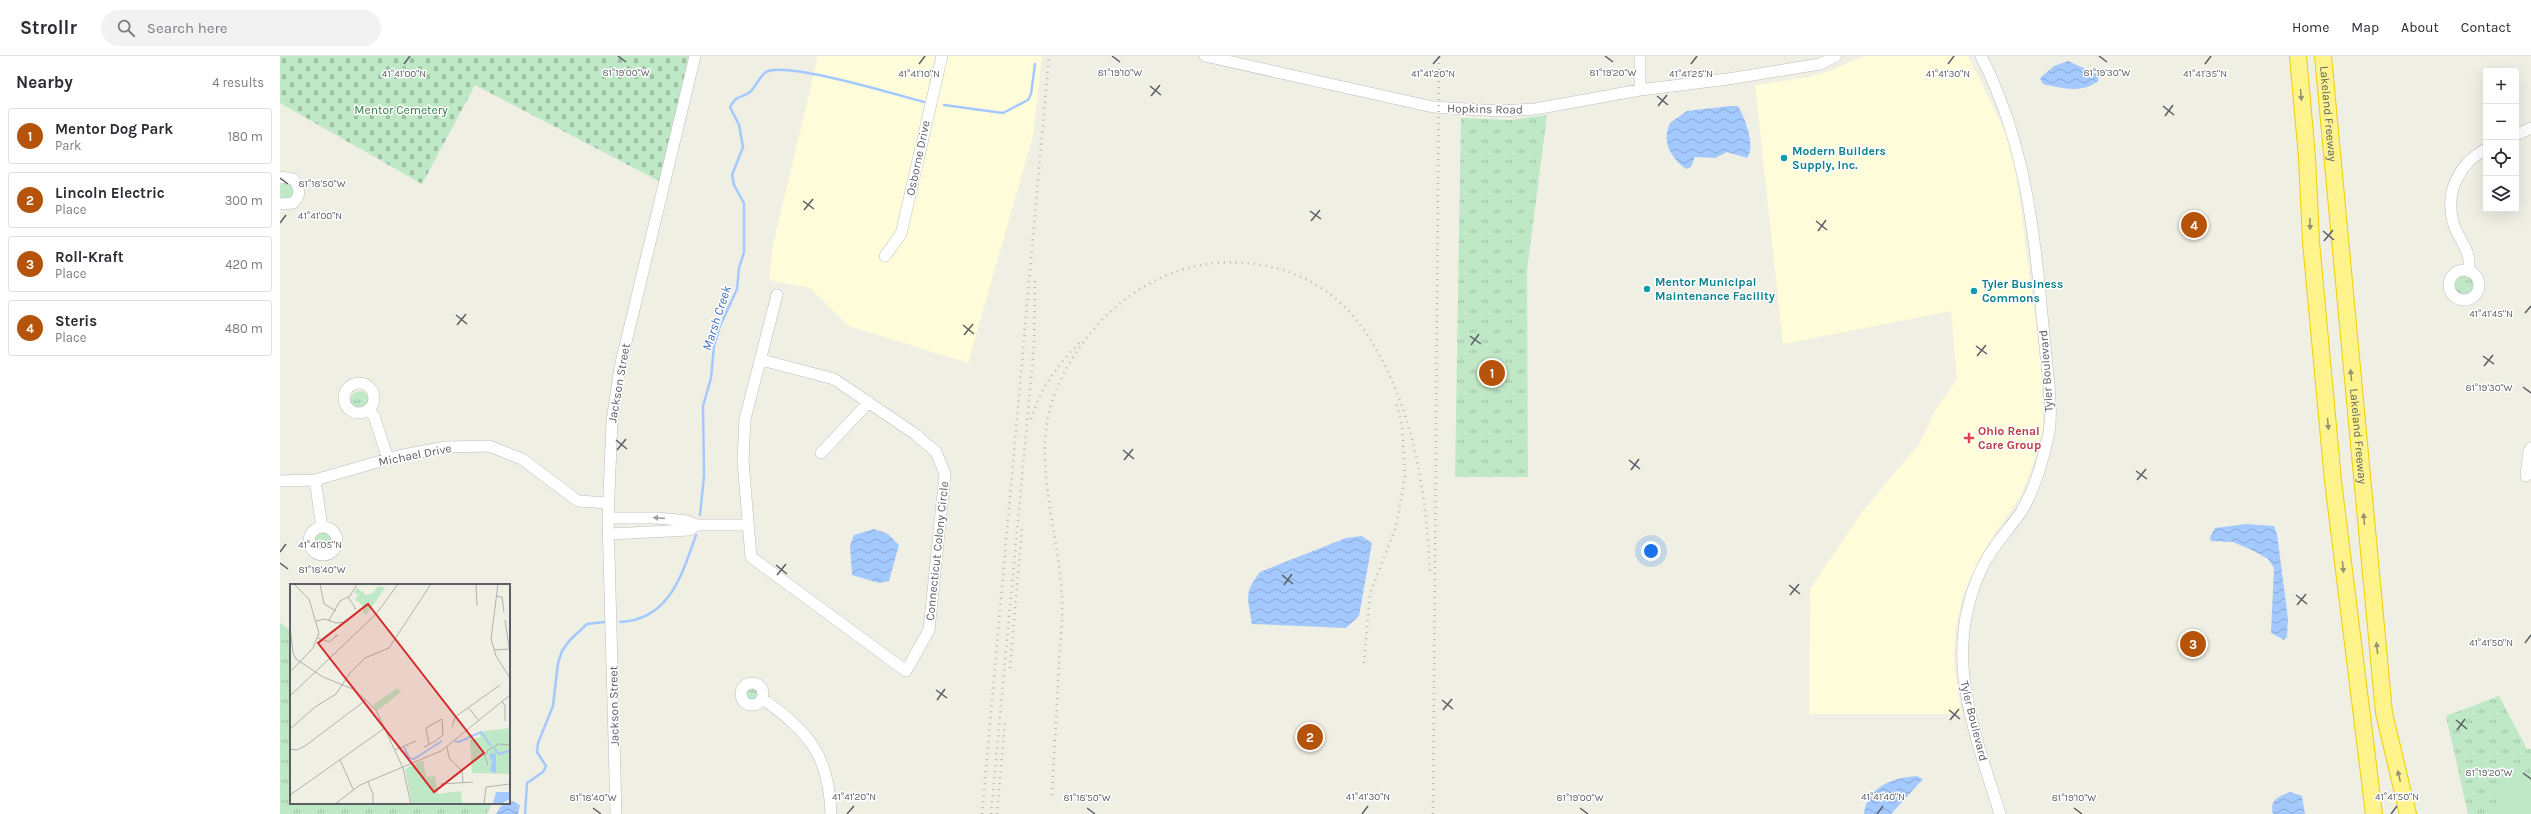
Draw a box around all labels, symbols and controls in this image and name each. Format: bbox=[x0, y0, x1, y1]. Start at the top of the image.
search box bbox=[101, 10, 381, 46]
text: Strollr bbox=[20, 17, 77, 39]
icon: search bbox=[115, 17, 137, 39]
text: Search here bbox=[147, 19, 228, 37]
text: Home bbox=[2292, 19, 2329, 36]
text: Map bbox=[2351, 19, 2379, 36]
text: About bbox=[2401, 19, 2439, 36]
text: Contact bbox=[2461, 19, 2511, 36]
street label: Lakeland Freeway bbox=[2317, 65, 2340, 163]
text: 81°19'00"W bbox=[602, 67, 650, 79]
text: 81°19'10"W bbox=[1098, 67, 1142, 79]
text: 81°19'20"W bbox=[1589, 67, 1637, 79]
text: 81°19'30"W bbox=[2083, 67, 2131, 79]
text: 41°41'00"N bbox=[382, 68, 426, 80]
text: 41°41'10"N bbox=[898, 68, 940, 80]
text: 41°41'20"N bbox=[1411, 68, 1455, 80]
text: 41°41'25"N bbox=[1669, 68, 1713, 80]
text: 41°41'30"N bbox=[1926, 68, 1970, 80]
text: 41°41'35"N bbox=[2183, 68, 2227, 80]
map controls bbox=[2483, 68, 2519, 212]
button: + bbox=[2483, 68, 2519, 104]
text: Nearby bbox=[16, 72, 73, 92]
text: 4 results bbox=[212, 75, 264, 90]
one-way arrow bbox=[2298, 89, 2305, 101]
street label: Hopkins Road bbox=[1447, 101, 1523, 117]
park label: Mentor Cemetery bbox=[354, 103, 448, 117]
button: − bbox=[2483, 104, 2519, 140]
street label: Osborne Drive bbox=[903, 119, 933, 197]
text: Mentor Dog Park bbox=[55, 120, 173, 138]
text: 1 bbox=[28, 129, 32, 144]
text: 180 m bbox=[228, 129, 263, 144]
text: Park bbox=[55, 138, 81, 153]
button: locate bbox=[2483, 140, 2519, 176]
place label: Modern Builders Supply, Inc. bbox=[1792, 144, 1886, 172]
marker: Modern Builders Supply, Inc. bbox=[1779, 153, 1789, 163]
button: layers bbox=[2483, 176, 2519, 212]
text: 81°18'50"W bbox=[298, 178, 346, 190]
text: Lincoln Electric bbox=[55, 184, 165, 202]
text: 2 bbox=[26, 193, 34, 208]
text: 300 m bbox=[225, 193, 263, 208]
text: Place bbox=[55, 202, 86, 217]
text: 41°41'00"N bbox=[298, 210, 342, 222]
pin: 4 bbox=[2181, 210, 2207, 240]
one-way arrow bbox=[2307, 218, 2313, 231]
text: Roll-Kraft bbox=[55, 248, 124, 266]
text: 3 bbox=[26, 257, 34, 272]
text: 420 m bbox=[225, 257, 263, 272]
text: Place bbox=[55, 266, 86, 281]
place label: Mentor Municipal Maintenance Facility bbox=[1655, 275, 1775, 303]
place label: Tyler Business Commons bbox=[1982, 277, 2063, 305]
water label: Marsh Creek bbox=[699, 284, 734, 352]
marker: Mentor Municipal Maintenance Facility bbox=[1642, 284, 1652, 294]
marker: Tyler Business Commons bbox=[1969, 286, 1979, 296]
text: 41°41'45"N bbox=[2469, 308, 2513, 320]
text: Steris bbox=[55, 312, 97, 330]
text: 4 bbox=[26, 321, 34, 336]
text: 480 m bbox=[225, 321, 263, 336]
street label: Tyler Boulevard bbox=[2036, 329, 2056, 413]
text: Place bbox=[55, 330, 86, 345]
street label: Jackson Street bbox=[605, 342, 633, 424]
pin: 1 bbox=[1479, 358, 1505, 388]
one-way arrow bbox=[2348, 369, 2355, 381]
text: 81°19'30"W bbox=[2465, 382, 2513, 394]
street label: Lakeland Freeway bbox=[2347, 388, 2370, 485]
one-way arrow bbox=[2325, 418, 2332, 430]
place label: Ohio Renal Care Group bbox=[1978, 424, 2041, 452]
marker: Ohio Renal Care Group bbox=[1963, 432, 1975, 444]
street label: Michael Drive bbox=[377, 441, 453, 469]
street label: Connecticut Colony Circle bbox=[923, 481, 951, 621]
one-way arrow bbox=[2361, 513, 2368, 525]
one-way arrow bbox=[653, 515, 665, 522]
text: 41°41'05"N bbox=[298, 539, 342, 551]
your location bbox=[1641, 541, 1661, 561]
one-way arrow bbox=[2340, 561, 2346, 573]
text: 81°18'40"W bbox=[298, 564, 346, 576]
inset map bbox=[290, 584, 510, 804]
pin: 3 bbox=[2180, 629, 2206, 659]
text: 41°41'50"N bbox=[2469, 637, 2513, 649]
one-way arrow bbox=[2374, 642, 2381, 654]
street label: Jackson Street bbox=[606, 665, 622, 746]
street label: Tyler Boulevard bbox=[1957, 679, 1991, 763]
pin: 2 bbox=[1297, 722, 1323, 752]
text: 81°19'20"W bbox=[2465, 767, 2513, 779]
one-way arrow bbox=[2395, 770, 2401, 782]
text: 41°41'20"N bbox=[832, 791, 876, 803]
text: 41°41'30"N bbox=[1346, 791, 1390, 803]
text: 41°41'40"N bbox=[1861, 791, 1905, 803]
text: 41°41'50"N bbox=[2375, 791, 2419, 803]
text: 81°18'40"W bbox=[569, 792, 617, 804]
text: 81°18'50"W bbox=[1063, 792, 1111, 804]
text: 81°19'00"W bbox=[1556, 792, 1604, 804]
text: 81°19'10"W bbox=[2052, 792, 2096, 804]

